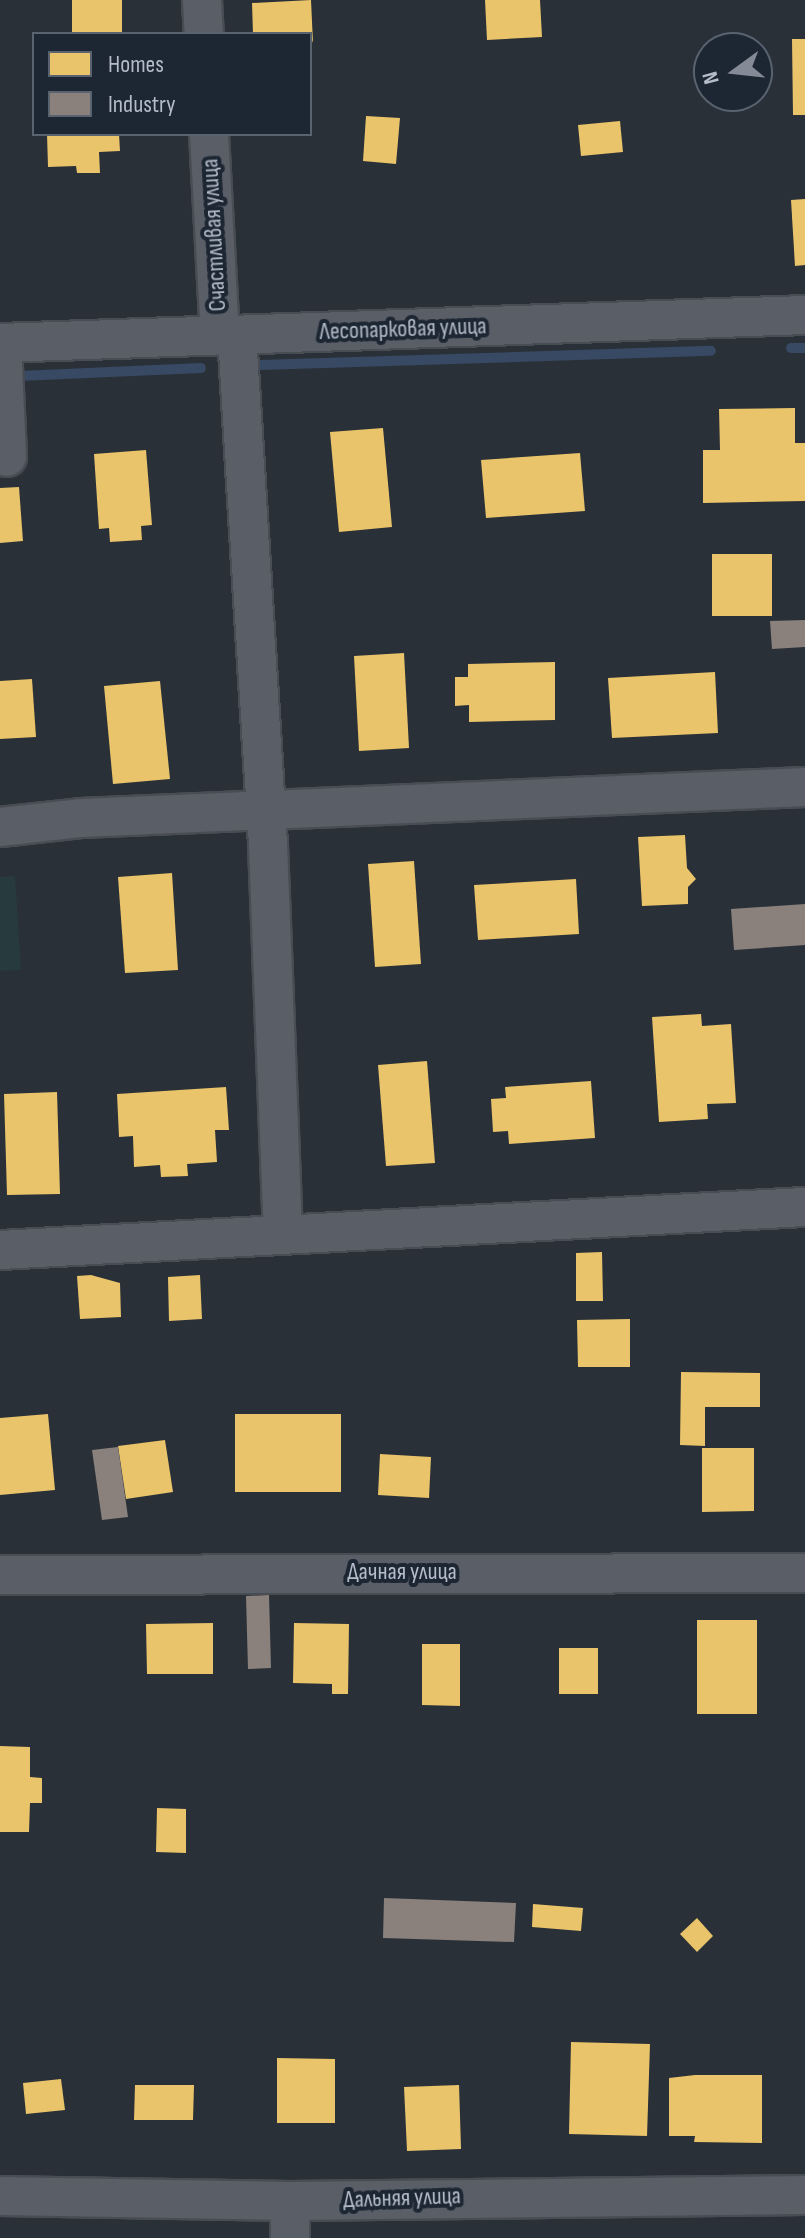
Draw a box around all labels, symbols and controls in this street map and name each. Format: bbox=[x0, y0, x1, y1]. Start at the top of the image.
legend bbox=[32, 32, 312, 136]
north arrow bbox=[693, 32, 773, 112]
text: Homes bbox=[108, 50, 164, 79]
text: N bbox=[697, 69, 726, 87]
text: Industry bbox=[108, 90, 175, 119]
street label: Счастливая улица bbox=[196, 158, 232, 312]
street label: Лесопарковая улица bbox=[319, 312, 487, 346]
street label: Дачная улица bbox=[347, 1558, 457, 1586]
street label: Дальняя улица bbox=[343, 2182, 461, 2214]

